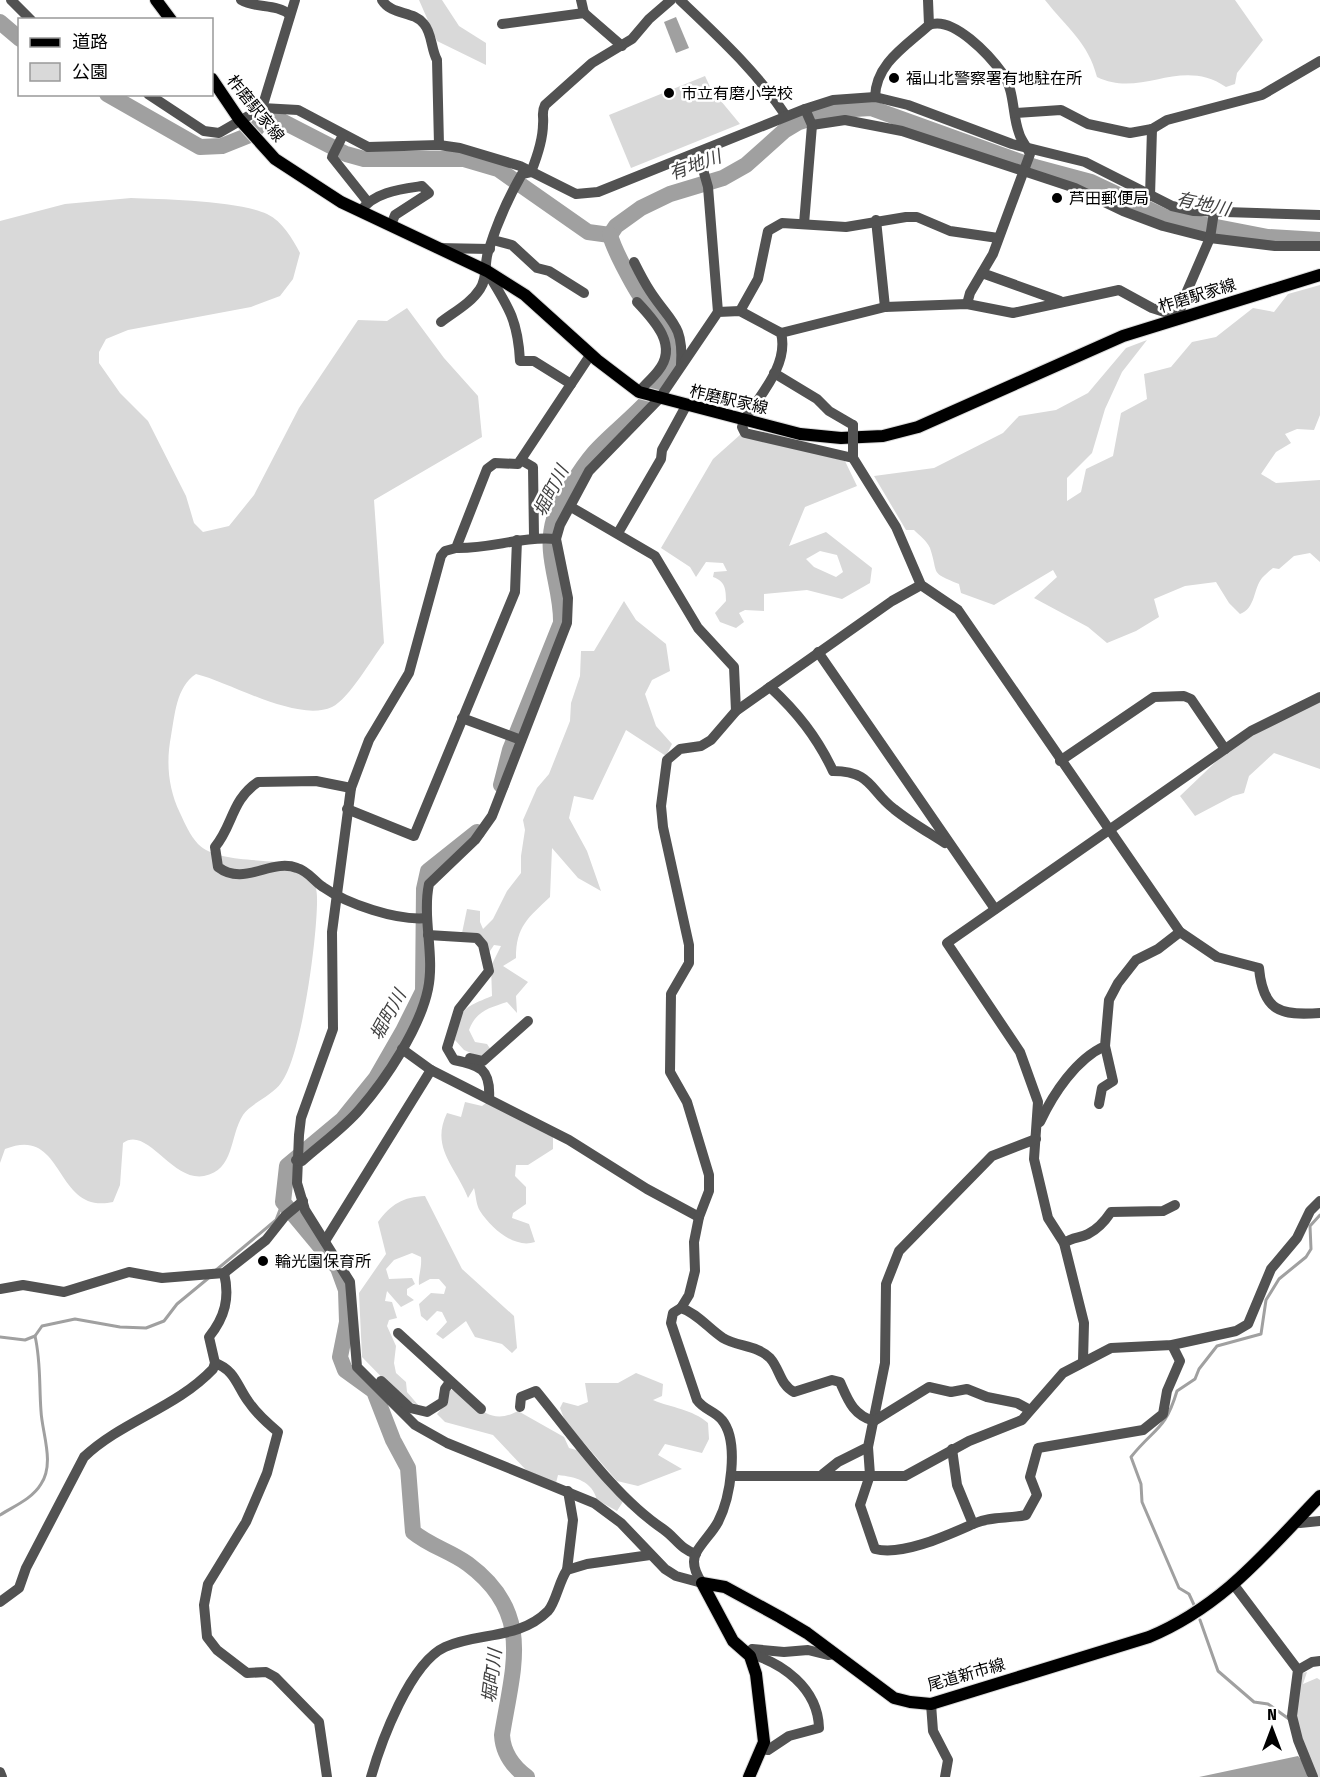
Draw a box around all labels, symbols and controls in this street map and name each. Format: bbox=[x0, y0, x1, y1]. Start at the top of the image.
legend bbox=[18, 18, 213, 96]
text: 道路 bbox=[72, 31, 108, 53]
text: 公園 bbox=[72, 61, 108, 83]
place label: 福山北警察署有地駐在所 bbox=[906, 69, 1082, 88]
street label: 柞磨駅家線 bbox=[223, 71, 288, 145]
marker: 福山北警察署有地駐在所 bbox=[887, 71, 901, 85]
place label: 市立有磨小学校 bbox=[681, 84, 793, 103]
marker: 市立有磨小学校 bbox=[662, 86, 676, 100]
water label: 有地川 bbox=[666, 145, 726, 185]
water label: 有地川 bbox=[1174, 188, 1234, 221]
place label: 芦田郵便局 bbox=[1069, 189, 1149, 208]
marker: 芦田郵便局 bbox=[1050, 191, 1064, 205]
street label: 柞磨駅家線 bbox=[1156, 275, 1238, 316]
street label: 柞磨駅家線 bbox=[688, 381, 770, 418]
water label: 堀町川 bbox=[529, 460, 574, 520]
water label: 堀町川 bbox=[365, 984, 412, 1044]
place label: 輪光園保育所 bbox=[275, 1252, 371, 1271]
marker: 輪光園保育所 bbox=[256, 1254, 270, 1268]
water label: 堀町川 bbox=[478, 1646, 506, 1704]
street label: 尾道新市線 bbox=[925, 1654, 1007, 1695]
north arrow bbox=[1242, 1699, 1302, 1759]
text: N bbox=[1267, 1705, 1277, 1724]

